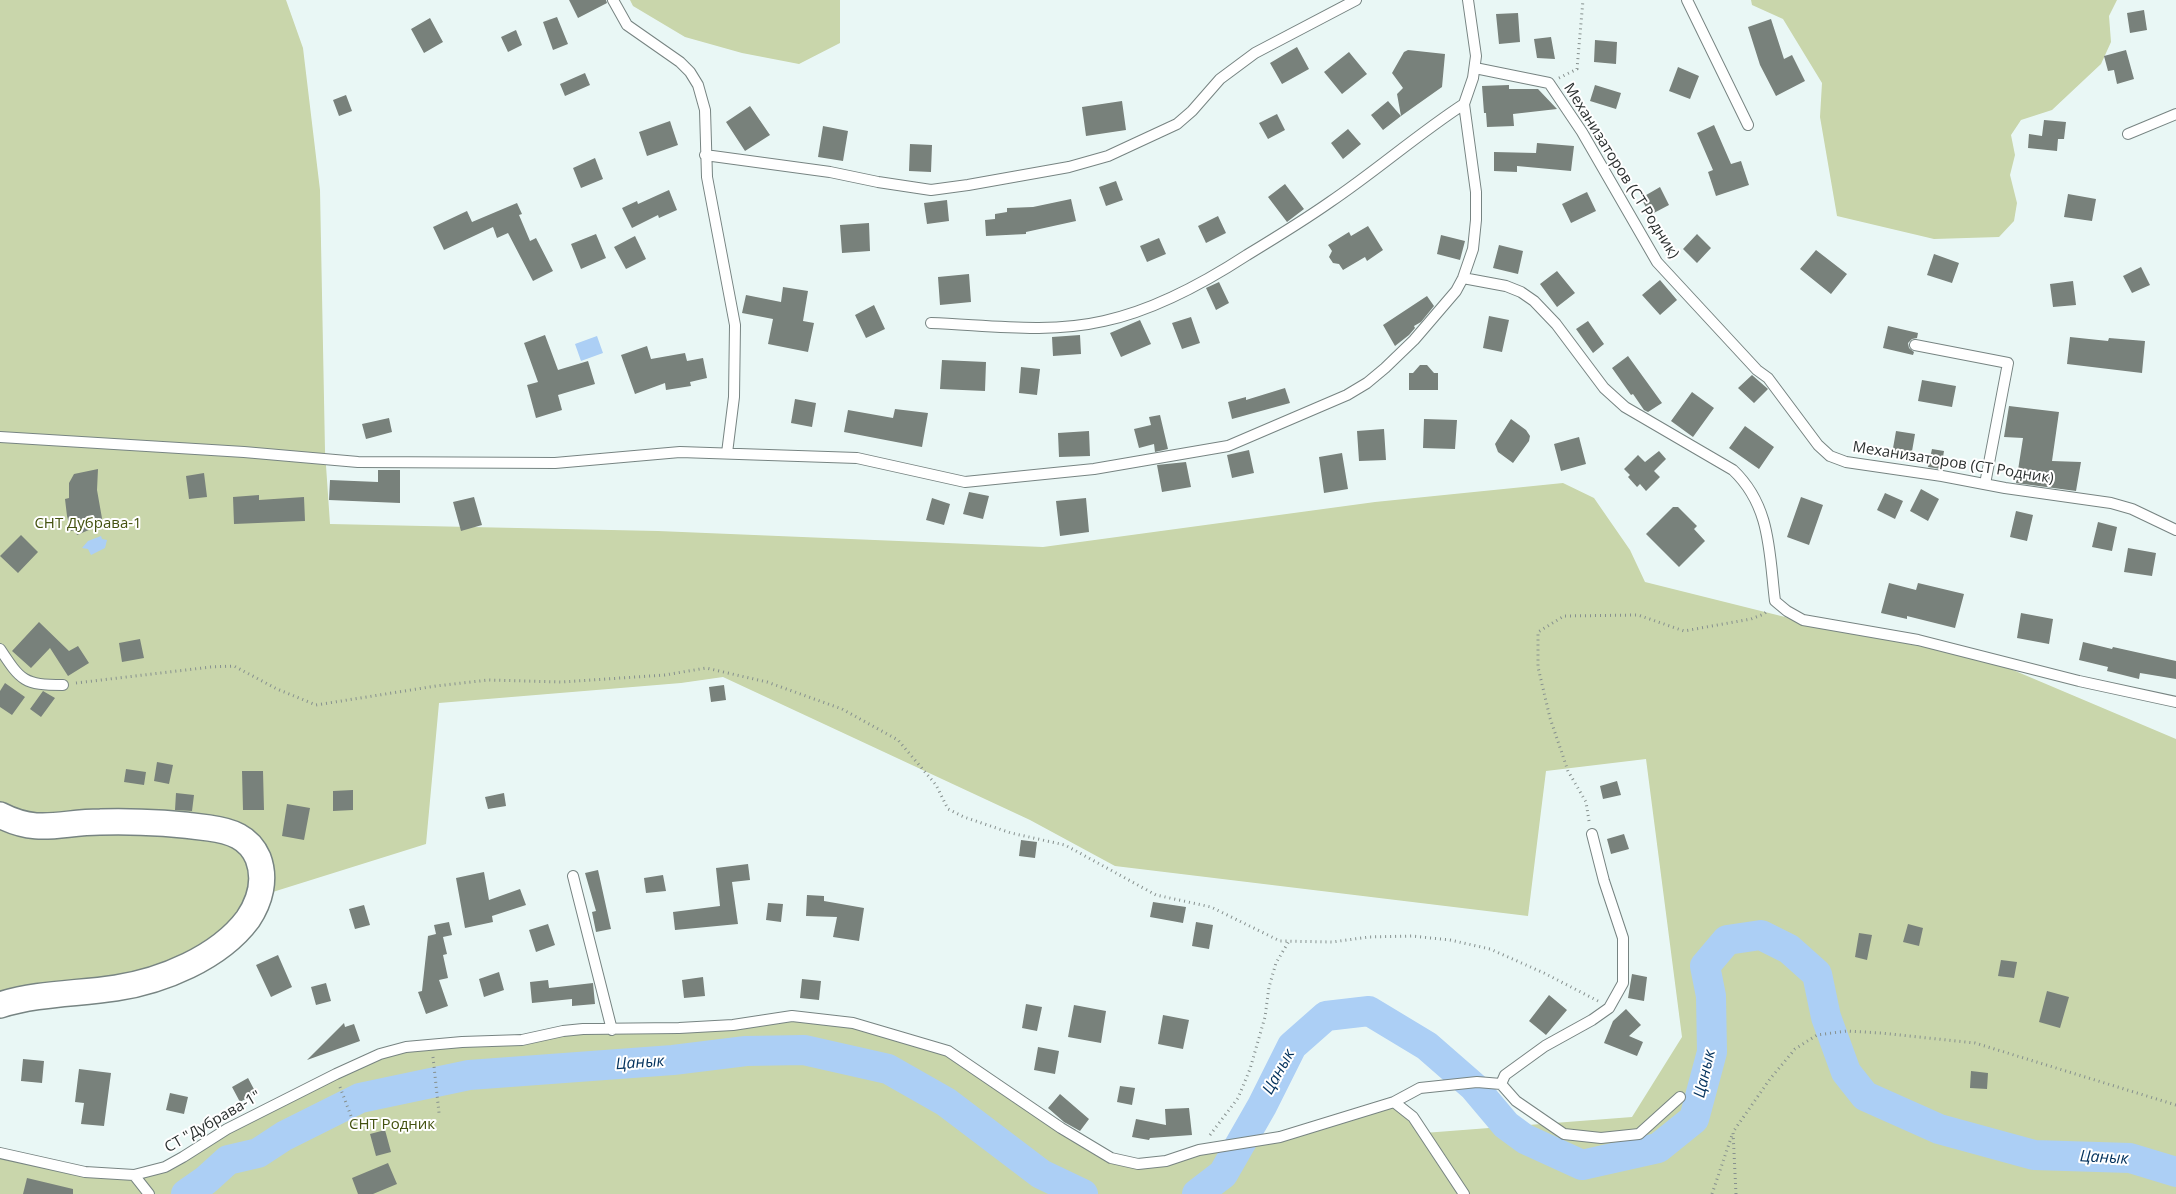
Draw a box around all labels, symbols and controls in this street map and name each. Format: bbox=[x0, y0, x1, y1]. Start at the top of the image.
street label: Механизаторов (СТ Родник) bbox=[1559, 80, 1683, 262]
street label: Механизаторов (СТ Родник) bbox=[1851, 438, 2055, 488]
park label: СНТ Дубрава-1 bbox=[34, 515, 142, 533]
water label: Цанык bbox=[1259, 1046, 1299, 1098]
water label: Цанык bbox=[1690, 1048, 1720, 1100]
water label: Цанык bbox=[615, 1052, 665, 1074]
street label: СТ "Дубрава-1" bbox=[162, 1087, 264, 1157]
park label: СНТ Родник bbox=[349, 1116, 435, 1134]
water label: Цанык bbox=[2079, 1147, 2129, 1169]

